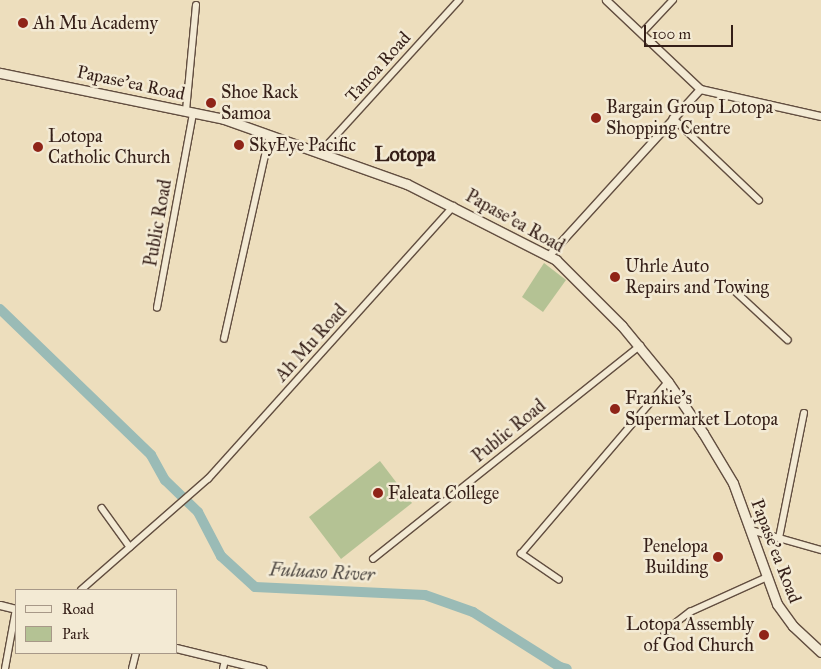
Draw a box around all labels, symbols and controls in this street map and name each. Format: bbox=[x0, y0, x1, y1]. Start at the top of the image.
place label: Ah Mu Academy bbox=[33, 12, 158, 34]
scale bar bbox=[646, 15, 735, 47]
marker: Ah Mu Academy bbox=[17, 17, 29, 29]
text: 100 m bbox=[652, 25, 691, 43]
street label: Tanoa Road bbox=[341, 27, 415, 107]
street label: Papase'ea Road bbox=[75, 61, 187, 105]
place label: Shoe Rack Samoa bbox=[221, 82, 298, 125]
marker: Shoe Rack Samoa bbox=[205, 97, 217, 109]
place label: Bargain Group Lotopa Shopping Centre bbox=[606, 97, 773, 140]
marker: Bargain Group Lotopa Shopping Centre bbox=[590, 112, 602, 124]
place label: Lotopa Catholic Church bbox=[48, 126, 171, 168]
place label: SkyEye Pacific bbox=[249, 134, 356, 156]
marker: SkyEye Pacific bbox=[233, 139, 245, 151]
marker: Lotopa Catholic Church bbox=[32, 141, 44, 153]
district label: Lotopa bbox=[375, 142, 435, 166]
street label: Public Road bbox=[140, 178, 176, 268]
street label: Papase'ea Road bbox=[462, 185, 568, 257]
place label: Uhrle Auto Repairs and Towing bbox=[625, 256, 769, 298]
marker: Uhrle Auto Repairs and Towing bbox=[609, 271, 621, 283]
street label: Ah Mu Road bbox=[271, 300, 351, 386]
place label: Frankie's Supermarket Lotopa bbox=[625, 388, 778, 430]
street label: Public Road bbox=[468, 395, 550, 467]
marker: Frankie's Supermarket Lotopa bbox=[609, 403, 621, 415]
place label: Faleata College bbox=[388, 482, 499, 504]
marker: Faleata College bbox=[372, 487, 384, 499]
street label: Papase'ea Road bbox=[746, 496, 806, 606]
place label: Penelopa Building bbox=[643, 536, 708, 578]
marker: Penelopa Building bbox=[712, 551, 724, 563]
water label: Fuluaso River bbox=[269, 558, 375, 586]
legend bbox=[15, 589, 178, 654]
text: Road bbox=[62, 600, 94, 618]
place label: Lotopa Assembly of God Church bbox=[626, 614, 754, 656]
text: Park bbox=[62, 625, 89, 643]
marker: Lotopa Assembly of God Church bbox=[758, 629, 770, 641]

